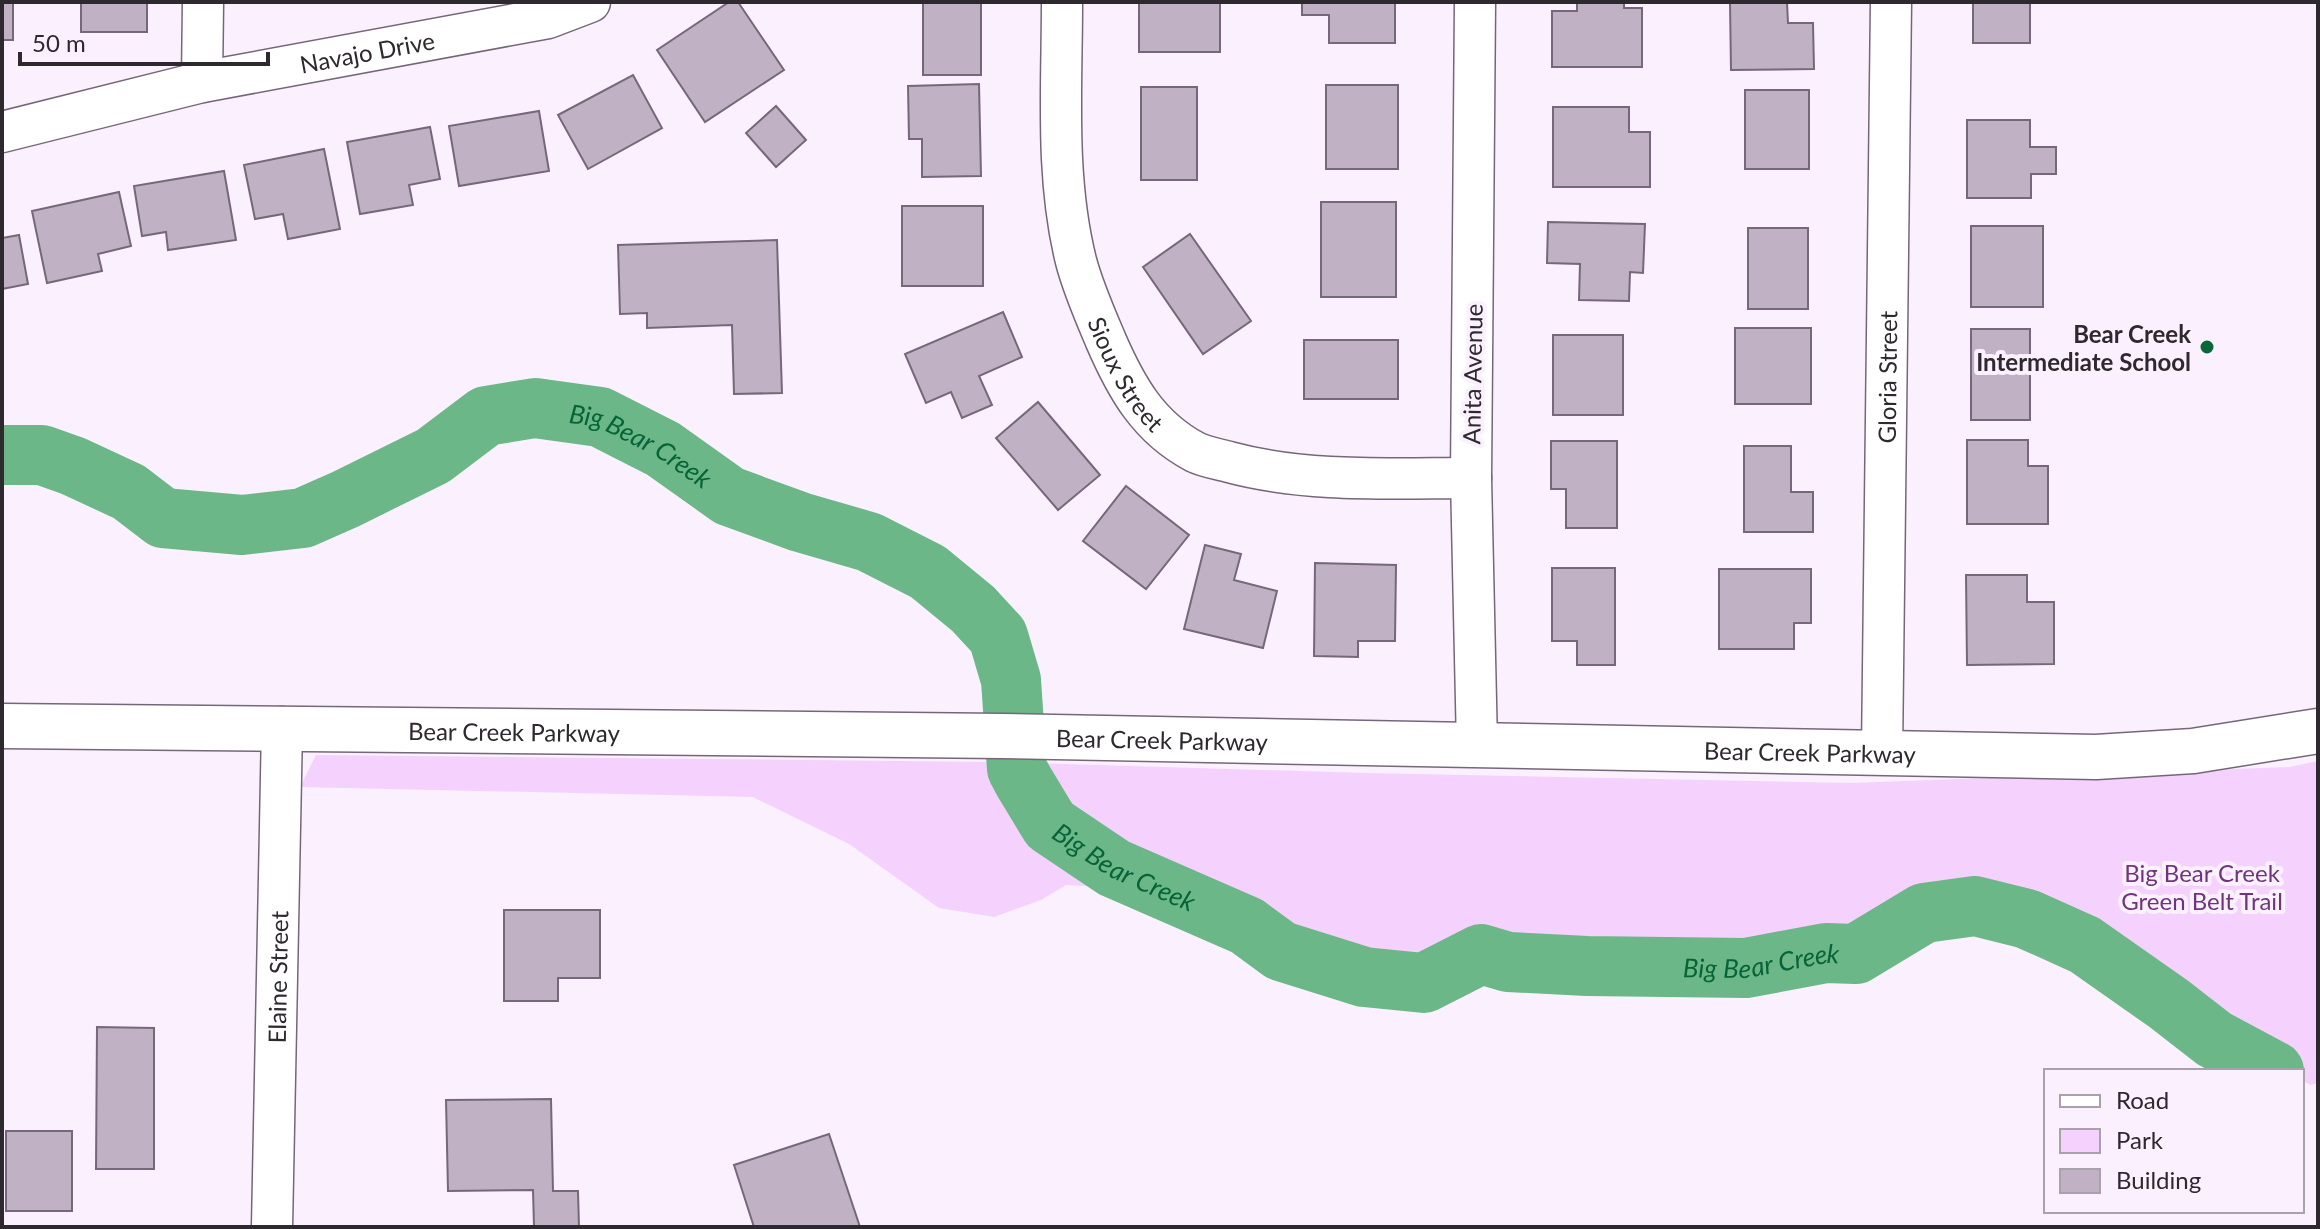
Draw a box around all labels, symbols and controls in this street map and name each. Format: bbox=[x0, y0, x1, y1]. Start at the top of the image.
scale bar bbox=[20, 16, 268, 66]
street label: Navajo Drive bbox=[297, 25, 437, 78]
text: 50 m bbox=[32, 28, 86, 57]
street label: Anita Avenue bbox=[1456, 303, 1488, 445]
street label: Gloria Street bbox=[1871, 310, 1902, 443]
street label: Sioux Street bbox=[1083, 312, 1170, 437]
place label: Bear Creek Intermediate School bbox=[1976, 319, 2191, 376]
marker: Bear Creek Intermediate School bbox=[2198, 338, 2216, 356]
water label: Big Bear Creek bbox=[567, 397, 719, 495]
street label: Bear Creek Parkway bbox=[408, 716, 621, 747]
street label: Bear Creek Parkway bbox=[1056, 723, 1269, 756]
street label: Bear Creek Parkway bbox=[1704, 735, 1917, 768]
water label: Big Bear Creek bbox=[1047, 816, 1201, 918]
park label: Big Bear Creek Green Belt Trail bbox=[2121, 858, 2283, 915]
street label: Elaine Street bbox=[261, 910, 293, 1044]
water label: Big Bear Creek bbox=[1683, 937, 1840, 984]
legend bbox=[2044, 1069, 2304, 1213]
text: Road bbox=[2116, 1085, 2169, 1114]
text: Park bbox=[2116, 1125, 2164, 1154]
text: Building bbox=[2116, 1165, 2201, 1194]

